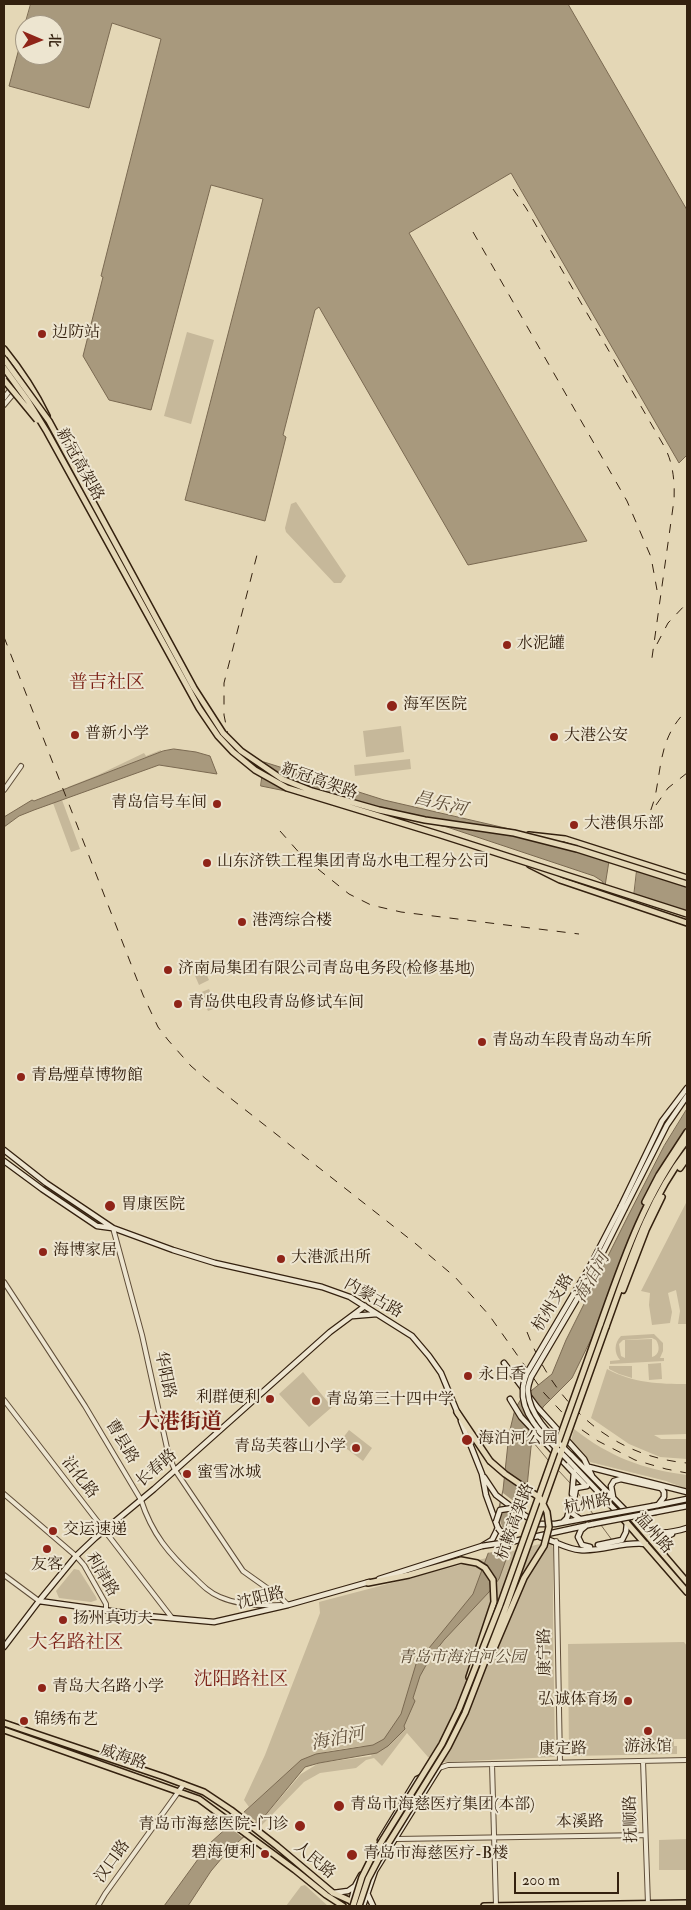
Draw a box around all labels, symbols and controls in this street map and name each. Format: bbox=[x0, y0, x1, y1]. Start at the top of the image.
north arrow bbox=[15, 15, 65, 65]
text: 北 bbox=[46, 33, 63, 47]
place label: 边防站 bbox=[52, 324, 100, 344]
marker: 边防站 bbox=[36, 328, 48, 340]
street label: 新冠高架路 bbox=[51, 425, 107, 505]
place label: 水泥罐 bbox=[517, 635, 565, 655]
marker: 水泥罐 bbox=[501, 639, 513, 651]
district label: 普吉社区 bbox=[69, 673, 145, 695]
place label: 海军医院 bbox=[403, 696, 467, 716]
marker: 海军医院 bbox=[385, 699, 399, 713]
place label: 普新小学 bbox=[85, 725, 149, 745]
place label: 大港公安 bbox=[564, 727, 628, 747]
marker: 普新小学 bbox=[69, 729, 81, 741]
marker: 大港公安 bbox=[548, 731, 560, 743]
street label: 新冠高架路 bbox=[278, 760, 360, 804]
water label: 昌乐河 bbox=[411, 788, 469, 822]
place label: 青岛信号车间 bbox=[111, 794, 207, 814]
marker: 青岛信号车间 bbox=[211, 798, 223, 810]
place label: 大港俱乐部 bbox=[584, 815, 664, 835]
marker: 大港俱乐部 bbox=[568, 819, 580, 831]
place label: 山东济铁工程集团青岛水电工程分公司 bbox=[217, 853, 489, 873]
marker: 山东济铁工程集团青岛水电工程分公司 bbox=[201, 857, 213, 869]
place label: 港湾综合楼 bbox=[252, 912, 332, 932]
marker: 港湾综合楼 bbox=[236, 916, 248, 928]
place label: 济南局集团有限公司青岛电务段(检修基地) bbox=[178, 960, 475, 980]
marker: 济南局集团有限公司青岛电务段(检修基地) bbox=[162, 964, 174, 976]
place label: 青岛供电段青岛修试车间 bbox=[188, 994, 364, 1014]
marker: 青岛供电段青岛修试车间 bbox=[172, 998, 184, 1010]
place label: 青岛动车段青岛动车所 bbox=[492, 1032, 652, 1052]
marker: 青岛动车段青岛动车所 bbox=[476, 1036, 488, 1048]
place label: 青島煙草博物館 bbox=[31, 1067, 143, 1087]
marker: 青島煙草博物館 bbox=[15, 1071, 27, 1083]
place label: 胃康医院 bbox=[121, 1196, 185, 1216]
marker: 胃康医院 bbox=[103, 1199, 117, 1213]
place label: 海博家居 bbox=[53, 1242, 117, 1262]
marker: 海博家居 bbox=[37, 1246, 49, 1258]
place label: 大港派出所 bbox=[291, 1249, 371, 1269]
water label: 海泊河 bbox=[570, 1249, 616, 1307]
marker: 大港派出所 bbox=[275, 1253, 287, 1265]
street label: 杭州支路 bbox=[529, 1271, 579, 1335]
street label: 内蒙古路 bbox=[340, 1275, 406, 1323]
street label: 华阳路 bbox=[150, 1350, 178, 1400]
place label: 永日香 bbox=[478, 1366, 526, 1386]
marker: 永日香 bbox=[462, 1370, 474, 1382]
place label: 利群便利 bbox=[196, 1389, 260, 1409]
place label: 青岛第三十四中学 bbox=[326, 1391, 454, 1411]
marker: 利群便利 bbox=[264, 1393, 276, 1405]
marker: 青岛第三十四中学 bbox=[310, 1395, 322, 1407]
district label: 大港街道 bbox=[138, 1410, 222, 1436]
street label: 曹县路 bbox=[100, 1416, 142, 1468]
place label: 海泊河公园 bbox=[478, 1430, 558, 1450]
marker: 海泊河公园 bbox=[460, 1433, 474, 1447]
place label: 青岛芙蓉山小学 bbox=[234, 1438, 346, 1458]
marker: 青岛芙蓉山小学 bbox=[350, 1442, 362, 1454]
street label: 长春路 bbox=[133, 1446, 181, 1492]
street label: 沾化路 bbox=[57, 1453, 101, 1503]
place label: 蜜雪冰城 bbox=[197, 1464, 261, 1484]
marker: 蜜雪冰城 bbox=[181, 1468, 193, 1480]
street label: 杭鞍高架路 bbox=[493, 1481, 539, 1563]
street label: 杭州路 bbox=[563, 1491, 613, 1519]
street label: 温州路 bbox=[630, 1510, 676, 1558]
place label: 交运速递 bbox=[63, 1521, 127, 1541]
marker: 交运速递 bbox=[47, 1525, 59, 1537]
marker: 友客 bbox=[41, 1543, 53, 1555]
street label: 利津路 bbox=[80, 1549, 122, 1601]
place label: 友客 bbox=[31, 1556, 63, 1576]
street label: 沈阳路 bbox=[235, 1584, 287, 1614]
place label: 扬州真功夫 bbox=[73, 1610, 153, 1630]
marker: 扬州真功夫 bbox=[57, 1614, 69, 1626]
street label: 康宁路 bbox=[536, 1628, 556, 1676]
district label: 大名路社区 bbox=[29, 1633, 123, 1655]
park label: 青岛市海泊河公园 bbox=[398, 1649, 526, 1669]
district label: 沈阳路社区 bbox=[194, 1670, 288, 1692]
place label: 青岛大名路小学 bbox=[52, 1678, 164, 1698]
marker: 青岛大名路小学 bbox=[36, 1682, 48, 1694]
place label: 弘诚体育场 bbox=[538, 1691, 618, 1711]
marker: 弘诚体育场 bbox=[622, 1695, 634, 1707]
place label: 锦绣布艺 bbox=[34, 1711, 98, 1731]
marker: 锦绣布艺 bbox=[18, 1715, 30, 1727]
water label: 海泊河 bbox=[309, 1724, 367, 1756]
marker: 游泳馆 bbox=[642, 1725, 654, 1737]
place label: 游泳馆 bbox=[624, 1738, 672, 1758]
street label: 康定路 bbox=[539, 1740, 587, 1760]
street label: 威海路 bbox=[97, 1741, 149, 1775]
street label: 抚顺路 bbox=[622, 1795, 642, 1843]
place label: 青岛市海慈医疗集团(本部) bbox=[350, 1796, 535, 1816]
marker: 青岛市海慈医疗集团(本部) bbox=[332, 1799, 346, 1813]
street label: 本溪路 bbox=[556, 1813, 604, 1833]
place label: 青岛市海慈医院-门诊 bbox=[138, 1816, 289, 1836]
marker: 青岛市海慈医院-门诊 bbox=[293, 1819, 307, 1833]
street label: 汉口路 bbox=[91, 1837, 135, 1887]
street label: 人民路 bbox=[289, 1838, 339, 1884]
place label: 碧海便利 bbox=[191, 1844, 255, 1864]
place label: 青岛市海慈医疗-B楼 bbox=[363, 1845, 508, 1865]
marker: 碧海便利 bbox=[259, 1848, 271, 1860]
marker: 青岛市海慈医疗-B楼 bbox=[345, 1848, 359, 1862]
scale bar bbox=[516, 1862, 621, 1894]
text: 200 m bbox=[522, 1871, 560, 1890]

